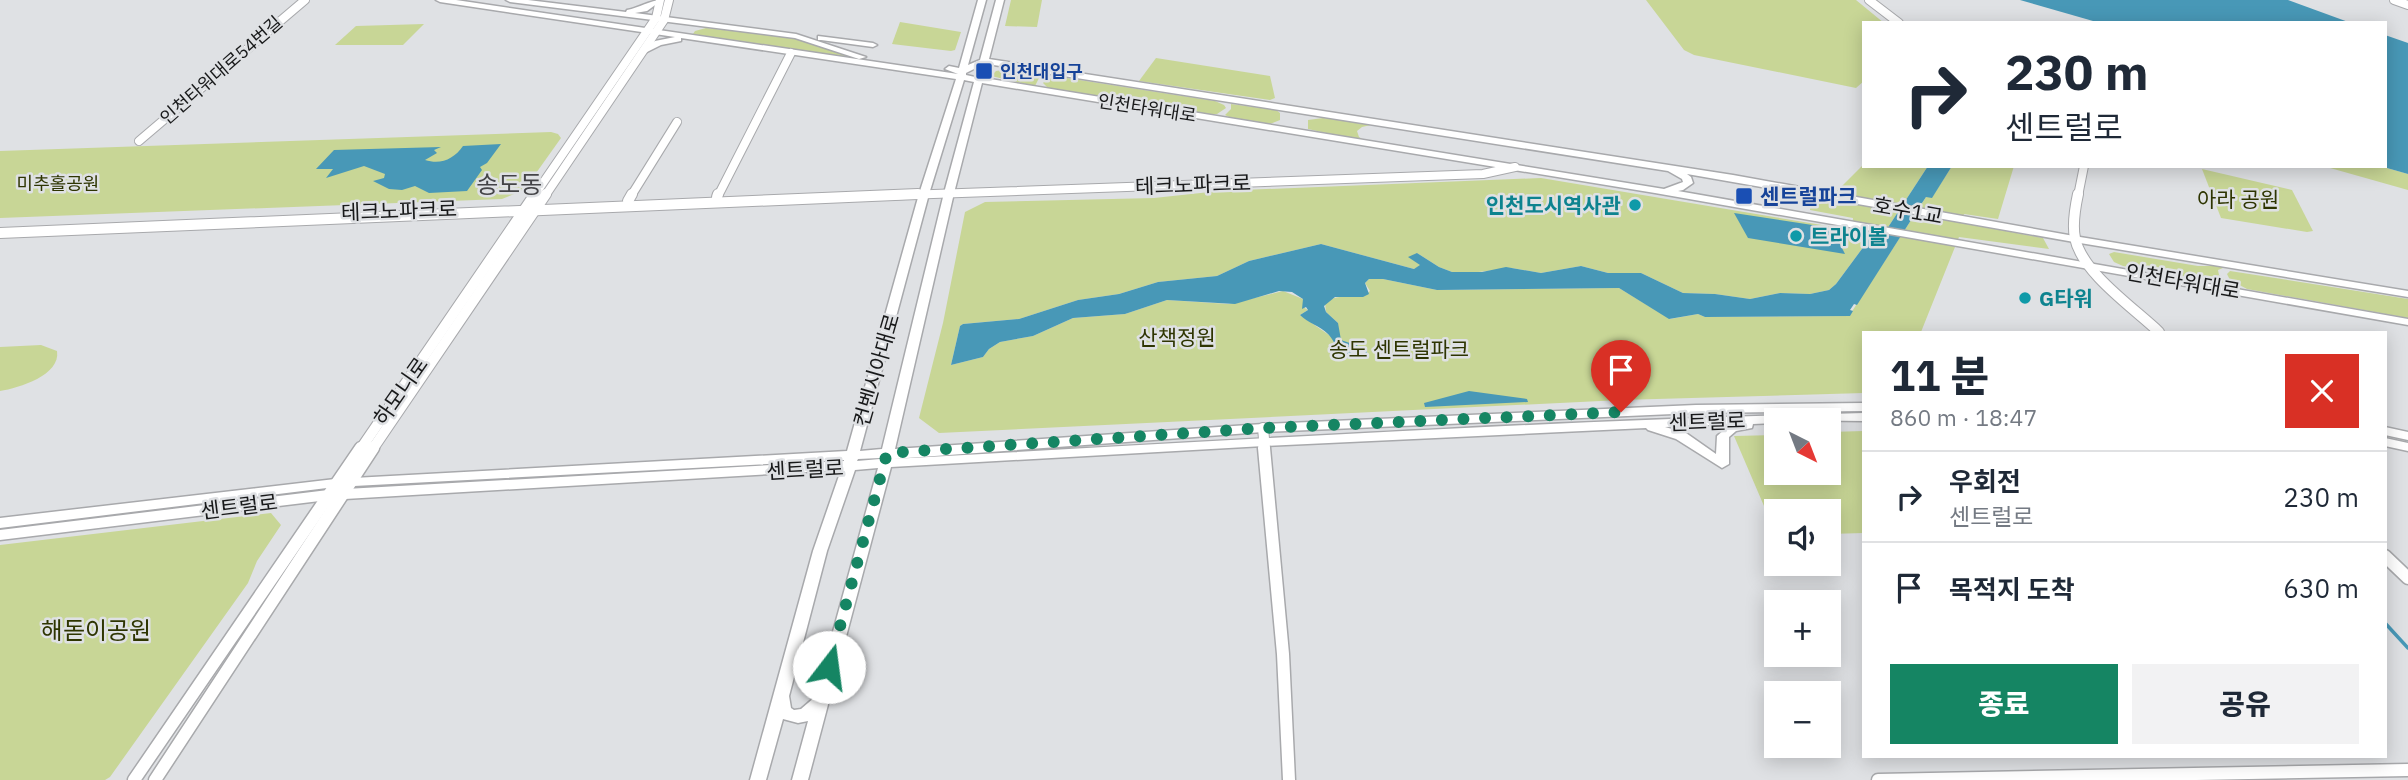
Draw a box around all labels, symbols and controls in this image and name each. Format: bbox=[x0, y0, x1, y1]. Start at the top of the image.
street label: 인천타워대로54번길 bbox=[155, 11, 287, 129]
text: 230 m bbox=[2005, 40, 2149, 103]
icon: right bbox=[1890, 49, 1981, 140]
place label: 인천대입구 bbox=[1000, 60, 1083, 83]
marker: 인천대입구 bbox=[974, 61, 994, 81]
street label: 인천타워대로 bbox=[1096, 89, 1198, 127]
text: 센트럴로 bbox=[2005, 106, 2123, 148]
district label: 송도동 bbox=[476, 168, 542, 200]
street label: 테크노파크로 bbox=[1135, 168, 1251, 200]
park label: 미추홀공원 bbox=[17, 172, 99, 195]
place label: 센트럴파크 bbox=[1760, 182, 1857, 210]
park label: 아라 공원 bbox=[2197, 185, 2279, 213]
marker: 센트럴파크 bbox=[1734, 186, 1754, 206]
street label: 호수1교 bbox=[1871, 190, 1945, 230]
place label: 인천도시역사관 bbox=[1486, 191, 1621, 219]
street label: 테크노파크로 bbox=[341, 194, 457, 226]
marker: 인천도시역사관 bbox=[1627, 197, 1643, 213]
place label: 트라이볼 bbox=[1810, 222, 1887, 250]
marker: 트라이볼 bbox=[1788, 228, 1804, 244]
street label: 인천타워대로 bbox=[2123, 257, 2243, 305]
place label: G타워 bbox=[2039, 284, 2093, 312]
marker: G타워 bbox=[2017, 290, 2033, 306]
street label: 컨벤시아대로 bbox=[847, 310, 905, 430]
park label: 산책정원 bbox=[1138, 323, 1216, 351]
park label: 송도 센트럴파크 bbox=[1329, 335, 1469, 363]
pin bbox=[1591, 340, 1651, 412]
text: 11 분 bbox=[1890, 348, 1989, 403]
street label: 하모니로 bbox=[366, 351, 434, 431]
icon: arrive bbox=[1602, 351, 1640, 389]
button: close bbox=[2285, 354, 2359, 428]
text: 860 m · 18:47 bbox=[1890, 402, 2037, 432]
street label: 센트럴로 bbox=[1668, 406, 1746, 436]
north arrow bbox=[1764, 408, 1841, 485]
map controls bbox=[1764, 408, 1841, 758]
street label: 센트럴로 bbox=[766, 453, 844, 485]
text: 우회전 bbox=[1949, 464, 2021, 498]
icon: right bbox=[1890, 478, 1928, 516]
text: 230 m bbox=[2283, 480, 2359, 514]
street label: 센트럴로 bbox=[199, 487, 279, 525]
button: sound bbox=[1764, 499, 1841, 576]
text: 센트럴로 bbox=[1949, 501, 2034, 531]
icon: arrive bbox=[1890, 569, 1928, 607]
text: 630 m bbox=[2283, 571, 2359, 605]
text: 목적지 도착 bbox=[1949, 572, 2075, 606]
button: + bbox=[1764, 590, 1841, 667]
park label: 해돋이공원 bbox=[41, 614, 151, 646]
position arrow bbox=[792, 630, 866, 704]
button: 종료 bbox=[1890, 664, 2118, 744]
button: 공유 bbox=[2132, 664, 2359, 744]
button: − bbox=[1764, 681, 1841, 758]

